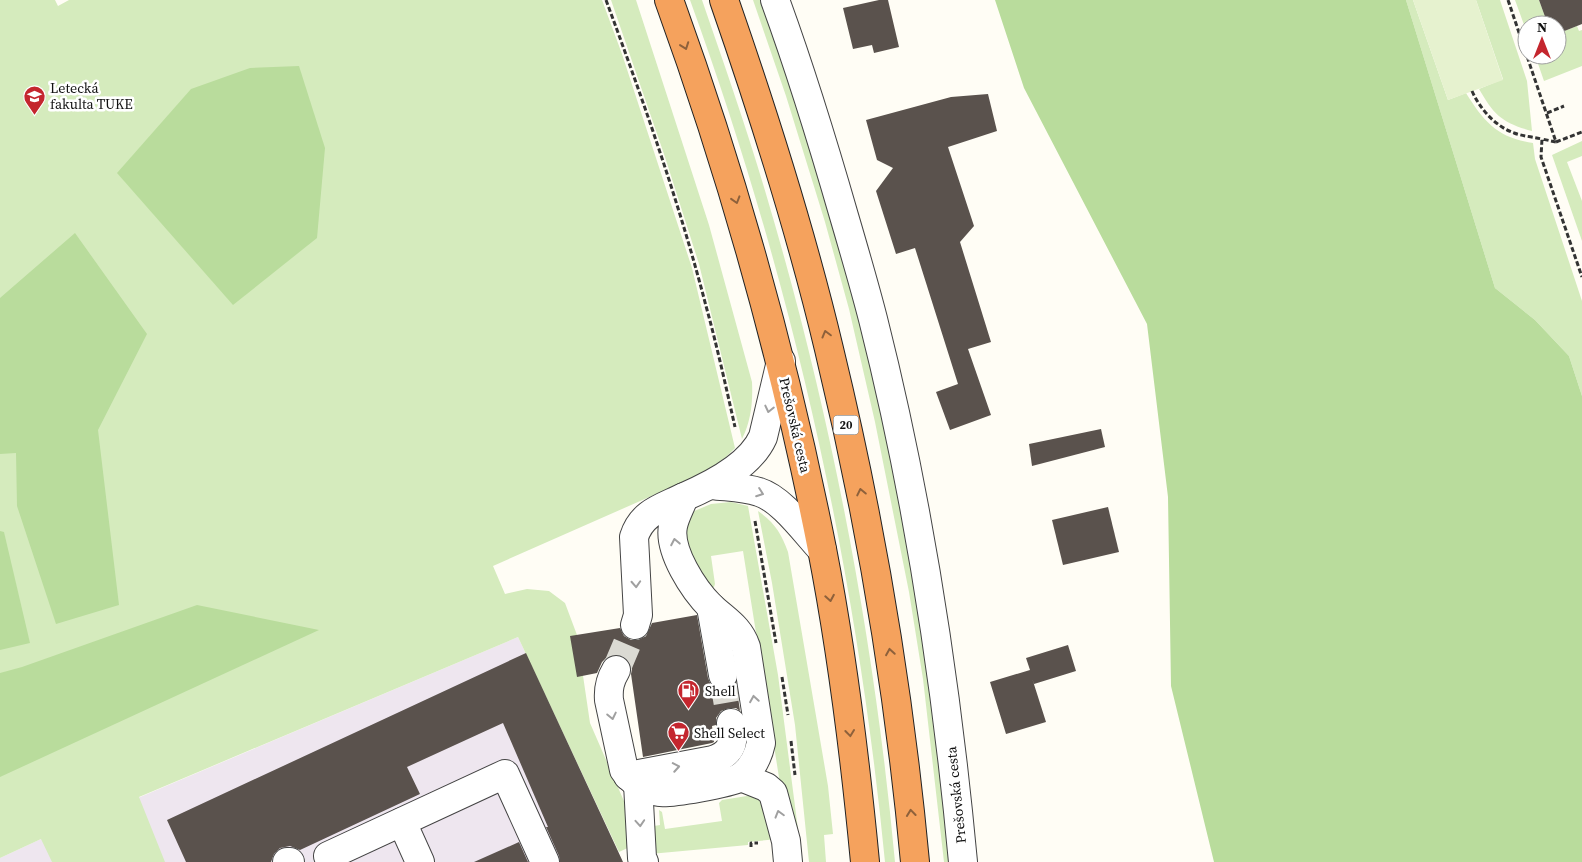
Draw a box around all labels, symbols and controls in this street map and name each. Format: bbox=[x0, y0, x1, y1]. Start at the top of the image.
north arrow bbox=[1517, 15, 1567, 65]
text: N bbox=[1537, 17, 1547, 37]
one-way arrow bbox=[679, 41, 689, 50]
place label: Letecká fakulta TUKE bbox=[50, 78, 133, 114]
school or university icon: Letecká fakulta TUKE bbox=[22, 84, 46, 115]
one-way arrow bbox=[731, 196, 741, 204]
one-way arrow bbox=[821, 330, 831, 338]
street label: Prešovská cesta bbox=[774, 375, 816, 476]
one-way arrow bbox=[765, 404, 775, 413]
road number: 20 bbox=[834, 416, 858, 434]
one-way arrow bbox=[755, 487, 764, 497]
one-way arrow bbox=[856, 488, 867, 497]
one-way arrow bbox=[670, 538, 680, 547]
one-way arrow bbox=[631, 580, 642, 588]
one-way arrow bbox=[825, 594, 835, 603]
one-way arrow bbox=[885, 648, 895, 657]
fuel station icon: Shell bbox=[677, 679, 701, 710]
place label: Shell bbox=[705, 681, 736, 701]
one-way arrow bbox=[750, 694, 760, 703]
one-way arrow bbox=[606, 712, 617, 721]
supermarket icon: Shell Select bbox=[666, 721, 690, 752]
place label: Shell Select bbox=[694, 723, 765, 743]
one-way arrow bbox=[844, 730, 855, 738]
street label: Prešovská cesta bbox=[941, 745, 971, 844]
one-way arrow bbox=[672, 763, 680, 773]
one-way arrow bbox=[905, 809, 916, 817]
one-way arrow bbox=[774, 811, 784, 819]
one-way arrow bbox=[634, 820, 645, 828]

